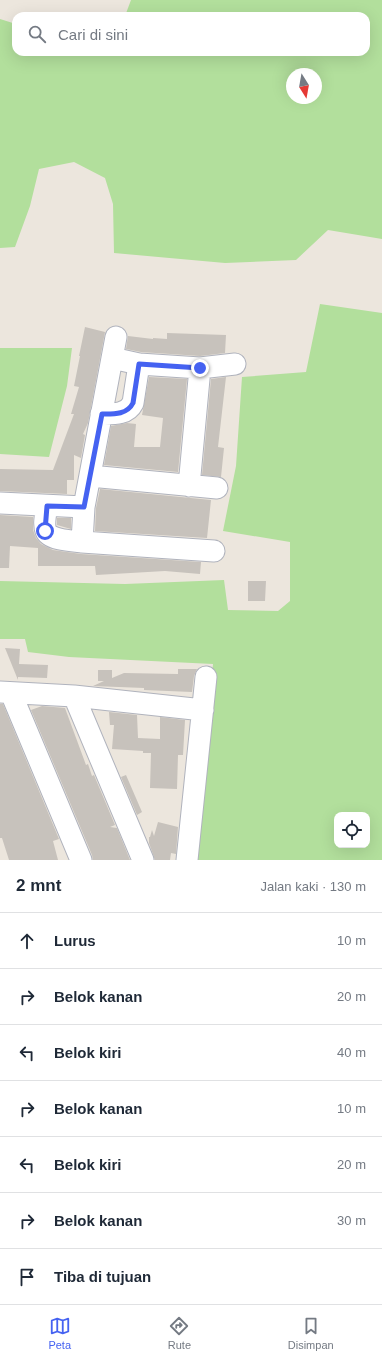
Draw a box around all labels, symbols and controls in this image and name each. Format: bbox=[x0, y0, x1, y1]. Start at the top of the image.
search box bbox=[12, 12, 370, 56]
icon: search bbox=[26, 23, 48, 45]
text: Cari di sini bbox=[58, 26, 128, 43]
north arrow bbox=[286, 68, 322, 104]
route end bbox=[191, 359, 209, 377]
route start bbox=[36, 522, 54, 540]
map controls bbox=[334, 812, 370, 848]
button: locate bbox=[334, 812, 370, 848]
text: 2 mnt bbox=[16, 876, 61, 895]
text: Jalan kaki · 130 m bbox=[261, 879, 366, 894]
icon: ahead bbox=[16, 930, 38, 952]
text: Lurus bbox=[54, 932, 96, 949]
text: 10 m bbox=[337, 933, 366, 948]
icon: right bbox=[16, 986, 38, 1008]
text: Belok kanan bbox=[54, 988, 142, 1005]
text: 20 m bbox=[337, 989, 366, 1004]
icon: left bbox=[16, 1042, 38, 1064]
text: Belok kiri bbox=[54, 1044, 122, 1061]
text: 40 m bbox=[337, 1045, 366, 1060]
icon: right bbox=[16, 1098, 38, 1120]
text: Belok kanan bbox=[54, 1100, 142, 1117]
text: 10 m bbox=[337, 1101, 366, 1116]
icon: left bbox=[16, 1154, 38, 1176]
text: Belok kiri bbox=[54, 1156, 122, 1173]
text: 20 m bbox=[337, 1157, 366, 1172]
icon: right bbox=[16, 1210, 38, 1232]
text: Belok kanan bbox=[54, 1212, 142, 1229]
text: 30 m bbox=[337, 1213, 366, 1228]
icon: arrive bbox=[16, 1266, 38, 1288]
text: Tiba di tujuan bbox=[54, 1268, 151, 1285]
tab: Peta bbox=[48, 1315, 71, 1351]
tab: Rute bbox=[168, 1315, 191, 1351]
tab: Disimpan bbox=[288, 1315, 334, 1351]

